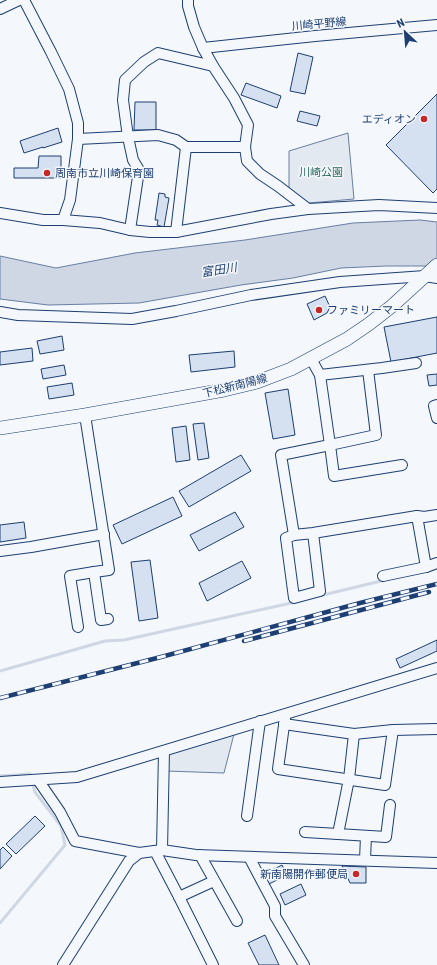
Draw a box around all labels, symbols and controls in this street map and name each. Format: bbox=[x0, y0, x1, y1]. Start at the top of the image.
north arrow bbox=[385, 12, 425, 52]
street label: 川崎平野線 bbox=[291, 15, 347, 33]
text: N bbox=[395, 16, 407, 31]
place label: エディオン bbox=[362, 113, 416, 126]
marker: エディオン bbox=[419, 114, 429, 124]
park label: 川崎公園 bbox=[299, 166, 343, 179]
place label: 周南市立川崎保育園 bbox=[55, 167, 154, 180]
marker: 周南市立川崎保育園 bbox=[42, 168, 52, 178]
water label: 富田川 bbox=[200, 260, 240, 280]
place label: ファミリーマート bbox=[327, 304, 415, 317]
marker: ファミリーマート bbox=[314, 305, 324, 315]
street label: 下松新南陽線 bbox=[201, 372, 269, 400]
place label: 新南陽開作郵便局 bbox=[260, 868, 348, 881]
marker: 新南陽開作郵便局 bbox=[351, 869, 361, 879]

